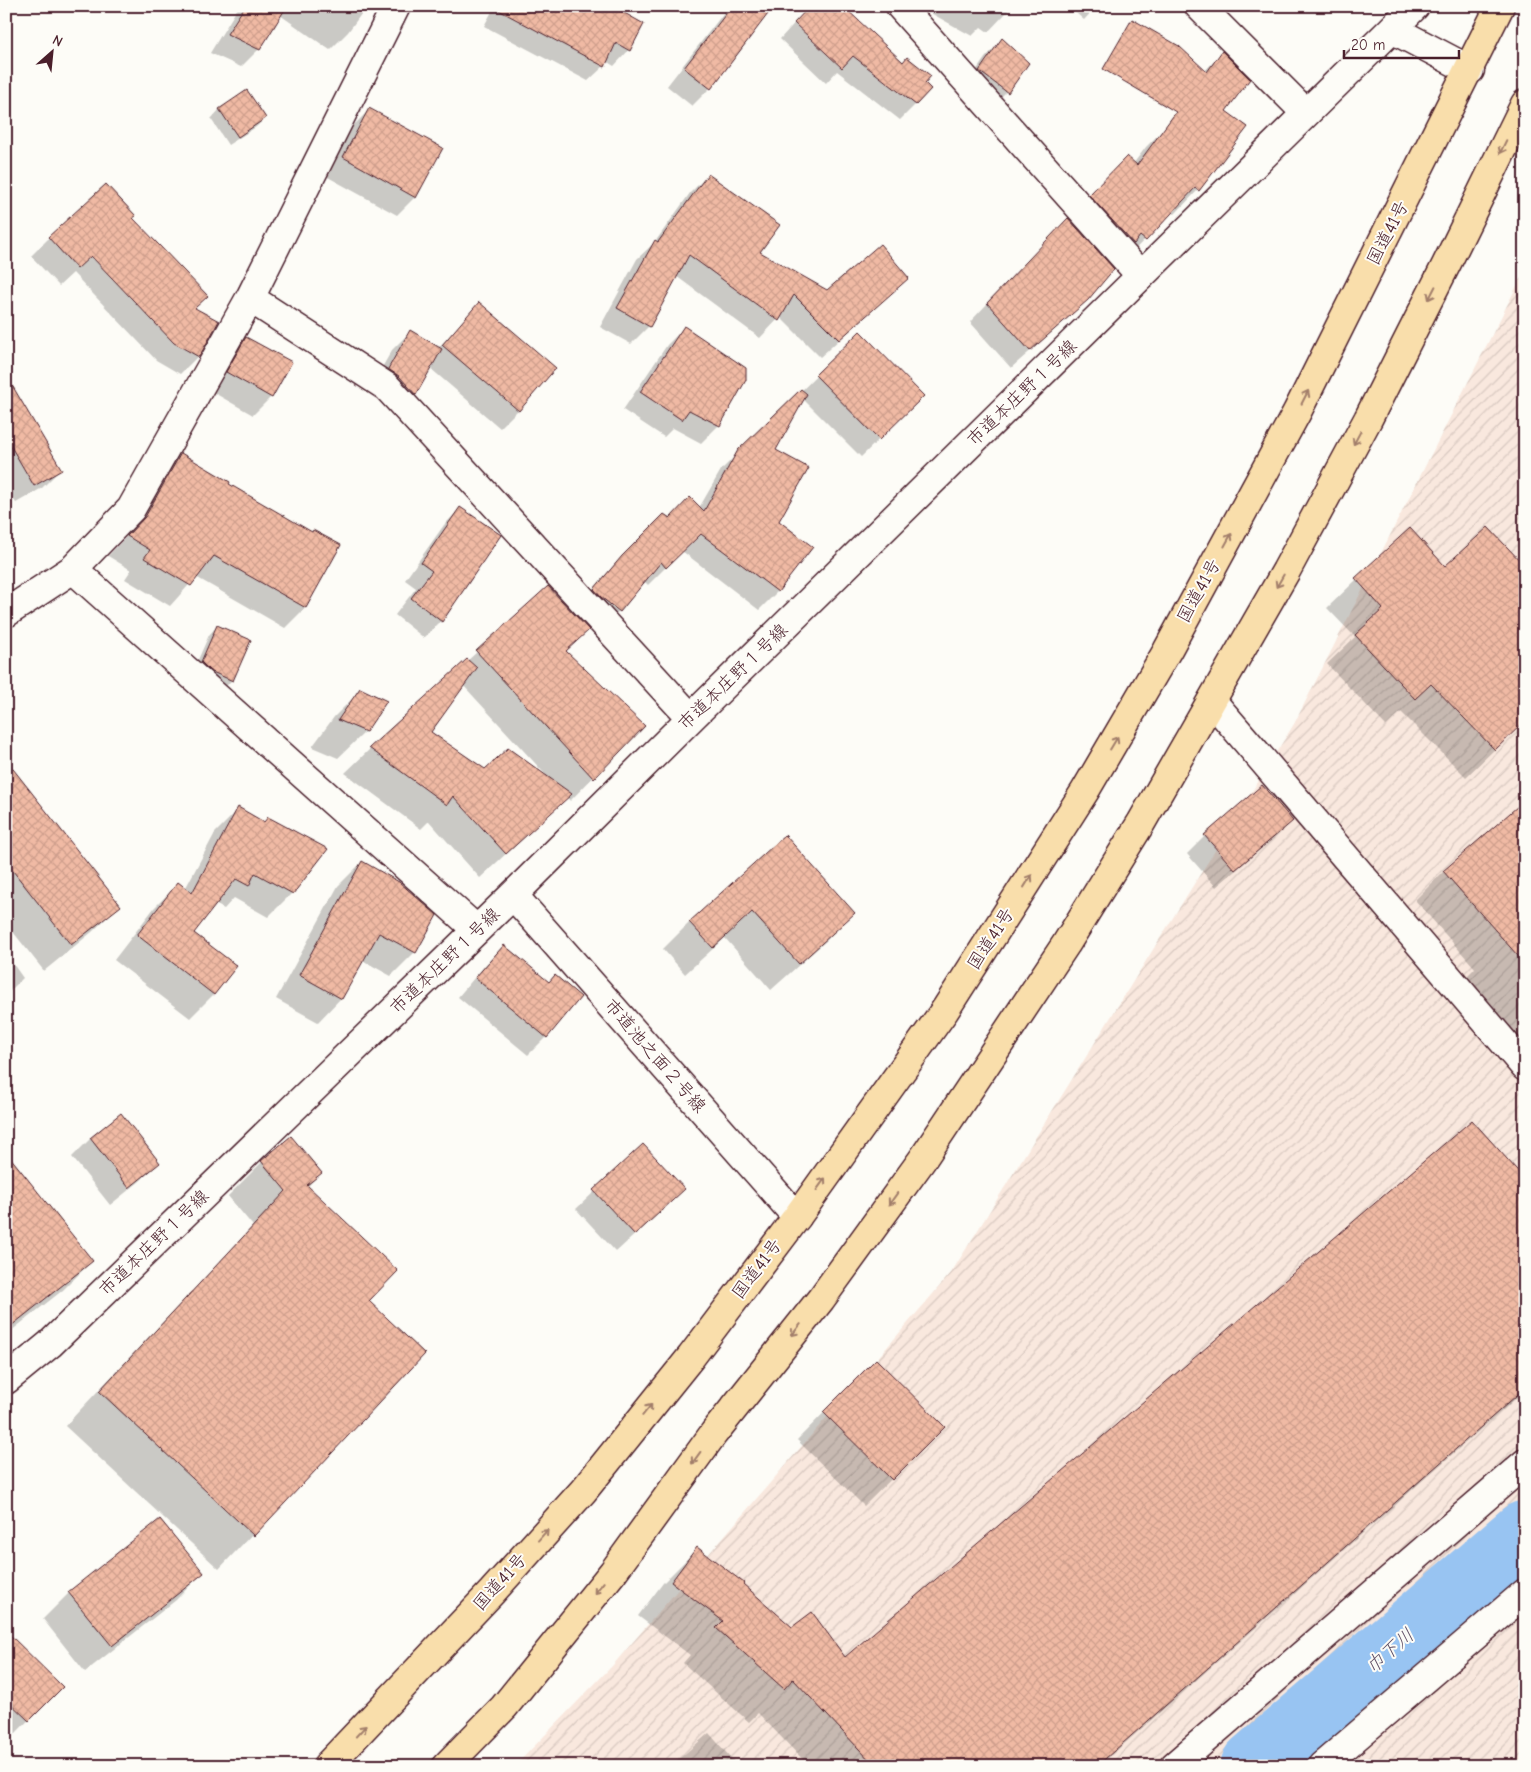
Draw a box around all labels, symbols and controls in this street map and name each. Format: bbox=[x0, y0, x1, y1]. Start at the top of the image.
north arrow bbox=[28, 28, 78, 78]
scale bar bbox=[1344, 28, 1458, 60]
text: N bbox=[50, 31, 66, 51]
text: 20 m bbox=[1351, 36, 1385, 54]
one-way arrow bbox=[1498, 140, 1508, 155]
street label: 国道41号 bbox=[1363, 197, 1413, 269]
one-way arrow bbox=[1426, 285, 1436, 300]
street label: 市道本庄野１号線 bbox=[963, 335, 1081, 451]
one-way arrow bbox=[1301, 390, 1310, 405]
one-way arrow bbox=[1352, 430, 1361, 445]
one-way arrow bbox=[1223, 533, 1233, 547]
street label: 国道41号 bbox=[1173, 555, 1225, 627]
one-way arrow bbox=[1275, 573, 1285, 587]
street label: 市道本庄野１号線 bbox=[674, 619, 792, 735]
one-way arrow bbox=[1109, 736, 1119, 750]
one-way arrow bbox=[1024, 874, 1034, 888]
street label: 市道本庄野１号線 bbox=[386, 903, 504, 1019]
street label: 国道41号 bbox=[963, 904, 1019, 974]
street label: 市道池之面２号線 bbox=[600, 995, 710, 1117]
one-way arrow bbox=[816, 1177, 826, 1191]
street label: 市道本庄野１号線 bbox=[95, 1185, 213, 1301]
one-way arrow bbox=[888, 1192, 898, 1206]
street label: 国道41号 bbox=[728, 1235, 786, 1303]
one-way arrow bbox=[791, 1323, 802, 1336]
one-way arrow bbox=[642, 1404, 653, 1417]
one-way arrow bbox=[691, 1451, 701, 1465]
one-way arrow bbox=[537, 1528, 549, 1541]
street label: 国道41号 bbox=[469, 1549, 531, 1615]
one-way arrow bbox=[594, 1582, 605, 1595]
water label: 巾下川 bbox=[1361, 1624, 1419, 1678]
one-way arrow bbox=[355, 1725, 367, 1737]

